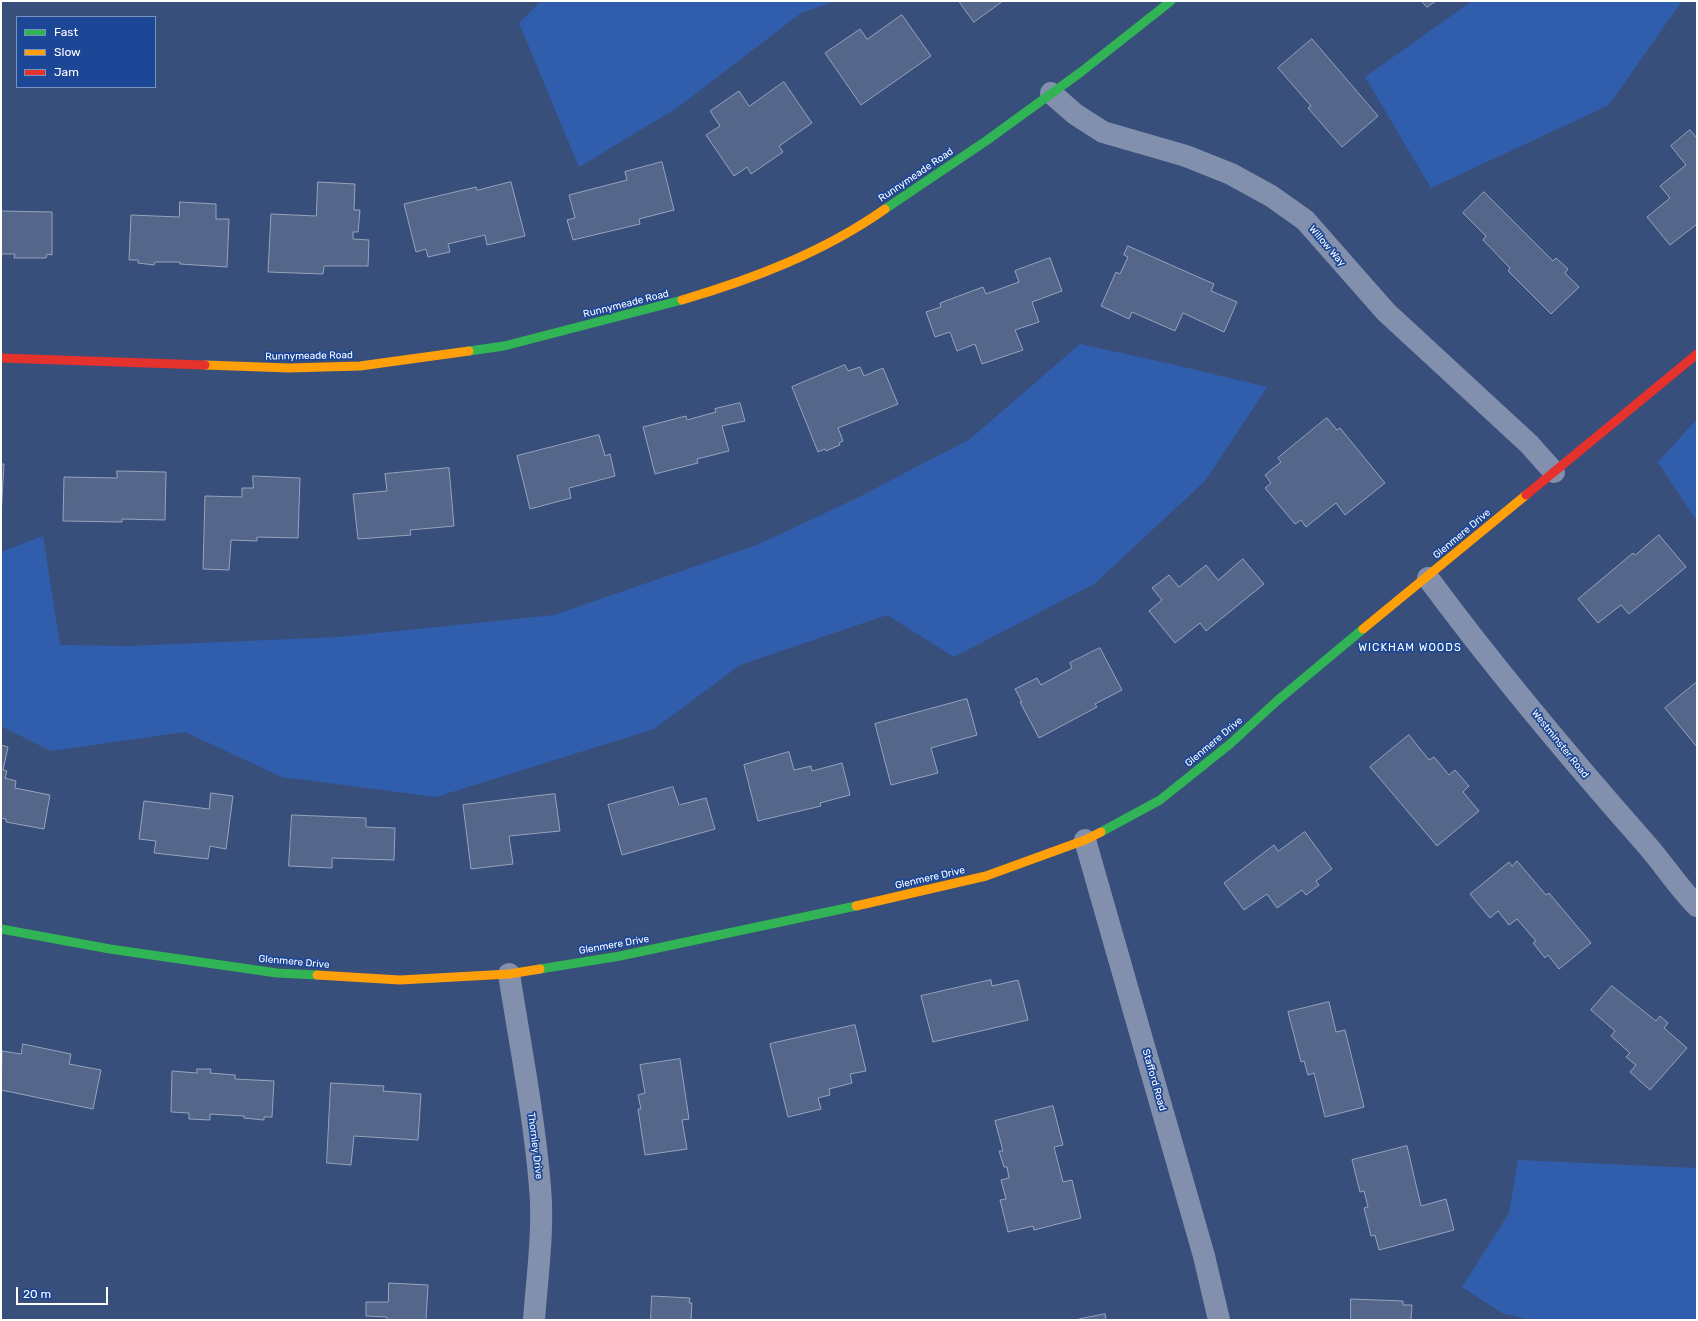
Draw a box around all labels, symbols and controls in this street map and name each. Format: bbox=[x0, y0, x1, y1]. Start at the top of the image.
legend bbox=[16, 16, 156, 88]
text: Fast bbox=[54, 25, 78, 39]
text: Slow bbox=[54, 45, 81, 59]
text: Jam bbox=[54, 65, 79, 79]
street label: Runnymeade Road bbox=[876, 145, 956, 205]
street label: Willow Way bbox=[1306, 223, 1348, 269]
street label: Runnymeade Road bbox=[582, 288, 670, 320]
street label: Runnymeade Road bbox=[265, 349, 353, 363]
street label: Glenmere Drive bbox=[1431, 507, 1493, 561]
district label: WICKHAM WOODS bbox=[1358, 641, 1462, 655]
street label: Westminster Road bbox=[1529, 707, 1591, 781]
street label: Glenmere Drive bbox=[1183, 715, 1245, 769]
street label: Glenmere Drive bbox=[894, 864, 966, 892]
street label: Glenmere Drive bbox=[578, 933, 650, 957]
street label: Glenmere Drive bbox=[258, 953, 330, 971]
street label: Stafford Road bbox=[1139, 1048, 1169, 1112]
street label: Thornley Drive bbox=[525, 1112, 545, 1180]
scale bar bbox=[18, 1279, 110, 1305]
text: 20 m bbox=[23, 1287, 51, 1301]

